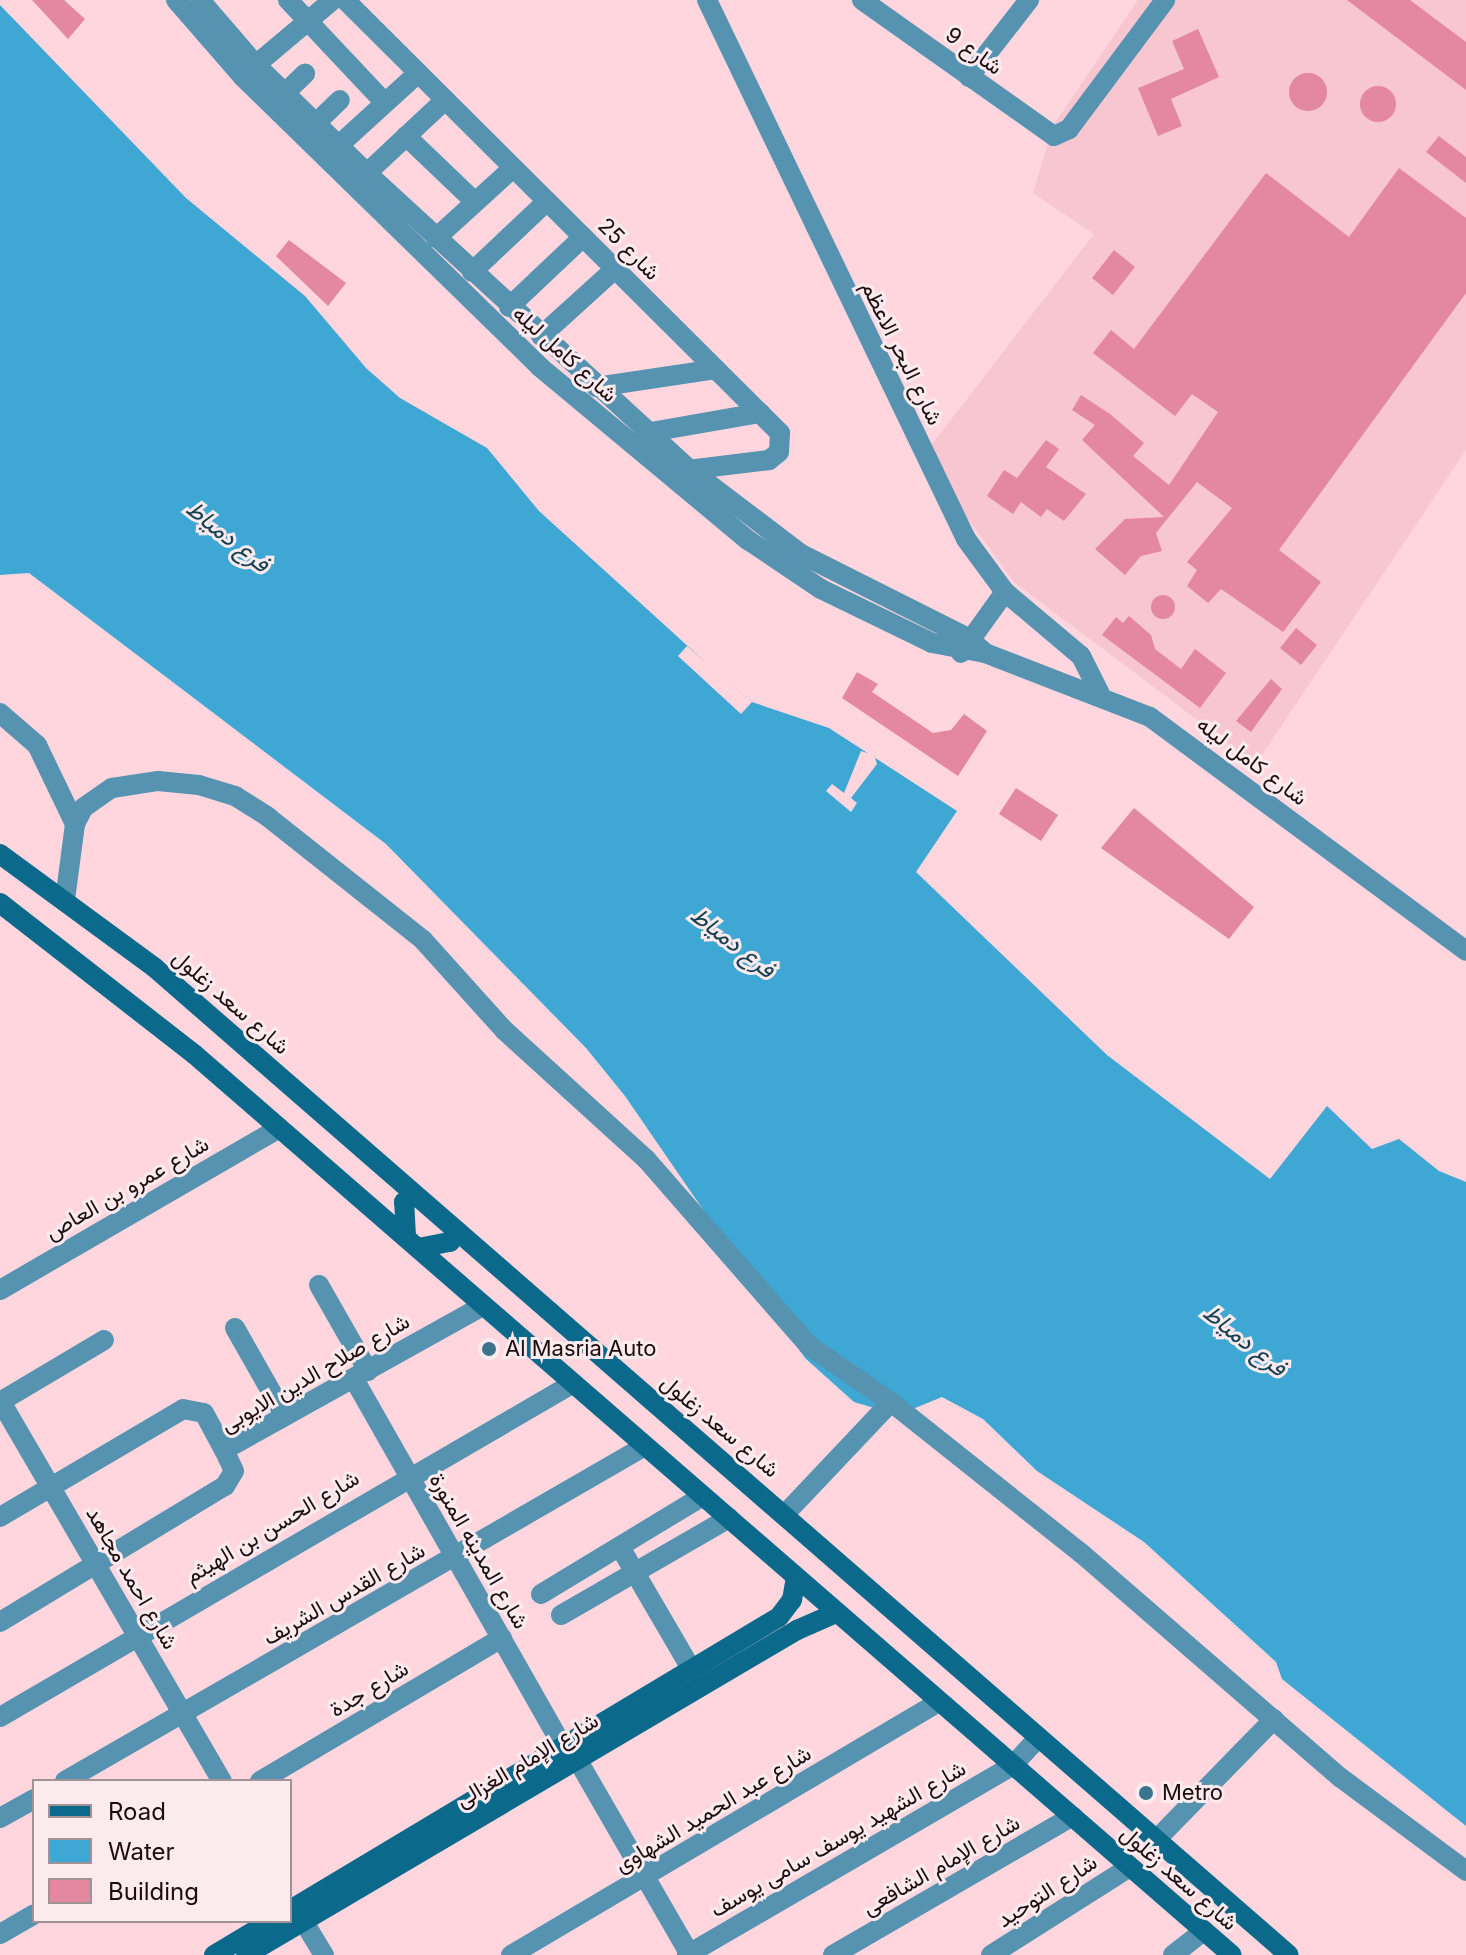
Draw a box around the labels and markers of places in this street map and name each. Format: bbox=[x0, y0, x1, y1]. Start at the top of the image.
place label: Al Masria Auto bbox=[505, 1336, 656, 1362]
marker: Al Masria Auto bbox=[480, 1340, 498, 1358]
place label: Metro bbox=[1162, 1780, 1223, 1806]
marker: Metro bbox=[1137, 1784, 1155, 1802]

